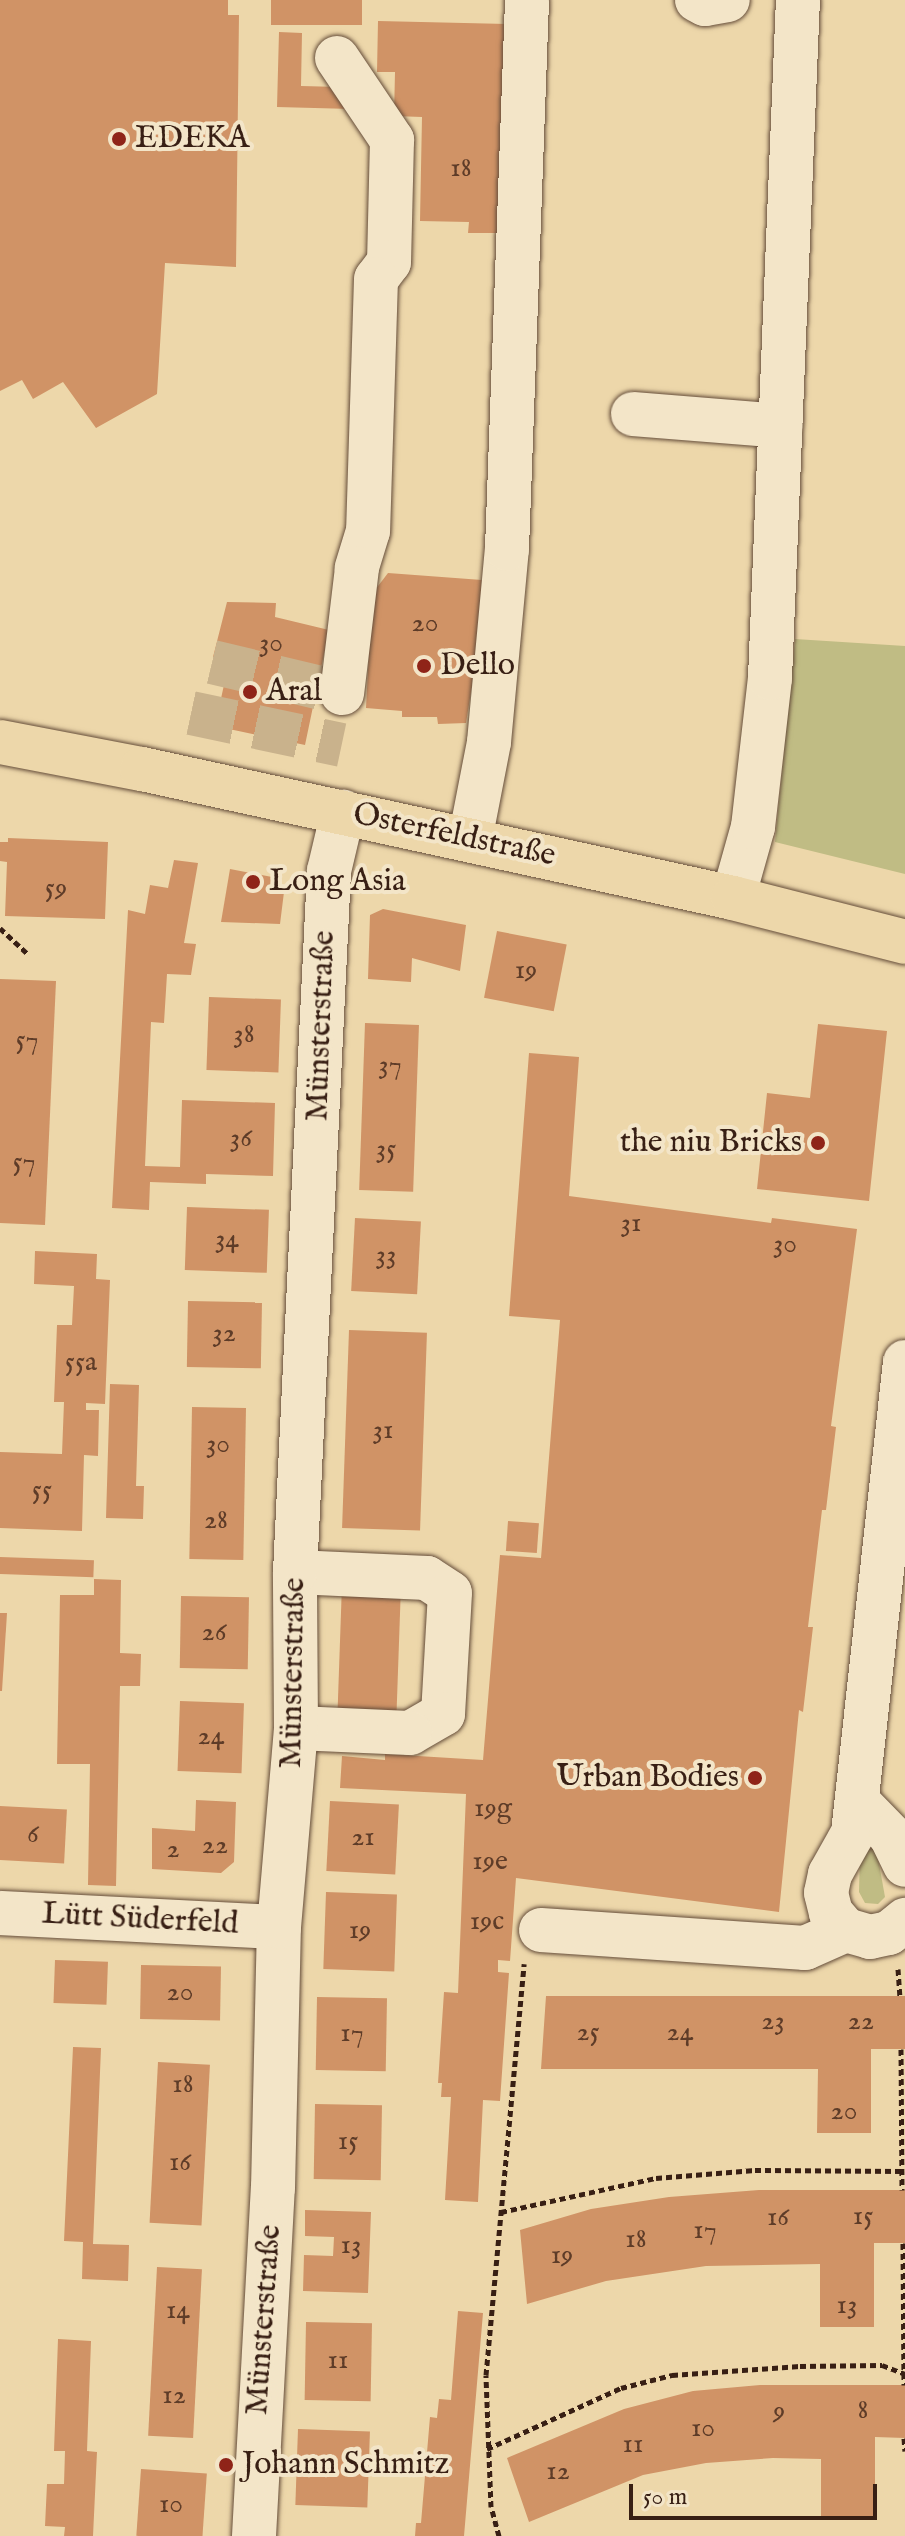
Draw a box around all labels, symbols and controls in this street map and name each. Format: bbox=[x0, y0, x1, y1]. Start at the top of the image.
place label: EDEKA bbox=[135, 120, 249, 158]
marker: EDEKA bbox=[110, 130, 128, 148]
house number: 18 bbox=[450, 152, 472, 186]
house number: 20 bbox=[412, 607, 438, 641]
house number: 30 bbox=[259, 627, 283, 661]
place label: Dello bbox=[440, 647, 515, 685]
marker: Dello bbox=[415, 657, 433, 675]
place label: Aral bbox=[266, 673, 322, 711]
marker: Aral bbox=[241, 683, 259, 701]
street label: Osterfeldstraße bbox=[349, 796, 559, 876]
place label: Long Asia bbox=[269, 863, 406, 901]
house number: 59 bbox=[45, 872, 67, 906]
marker: Long Asia bbox=[244, 873, 262, 891]
street label: Münsterstraße bbox=[299, 930, 345, 1122]
house number: 19 bbox=[515, 954, 537, 988]
house number: 38 bbox=[233, 1018, 255, 1052]
house number: 57 bbox=[15, 1024, 39, 1058]
house number: 37 bbox=[378, 1049, 402, 1083]
house number: 36 bbox=[230, 1122, 252, 1156]
place label: the niu Bricks bbox=[620, 1124, 802, 1162]
house number: 35 bbox=[376, 1133, 396, 1167]
marker: the niu Bricks bbox=[809, 1134, 827, 1152]
house number: 57 bbox=[12, 1146, 36, 1180]
house number: 31 bbox=[621, 1207, 641, 1241]
house number: 34 bbox=[215, 1223, 239, 1257]
house number: 30 bbox=[773, 1228, 797, 1262]
house number: 33 bbox=[376, 1239, 396, 1273]
house number: 32 bbox=[212, 1317, 236, 1351]
house number: 55a bbox=[65, 1346, 97, 1380]
house number: 31 bbox=[373, 1414, 393, 1448]
house number: 30 bbox=[206, 1428, 230, 1462]
house number: 55 bbox=[32, 1474, 52, 1508]
house number: 28 bbox=[204, 1504, 228, 1538]
street label: Münsterstraße bbox=[273, 1577, 315, 1769]
house number: 26 bbox=[202, 1616, 226, 1650]
house number: 24 bbox=[198, 1720, 224, 1754]
place label: Urban Bodies bbox=[556, 1759, 739, 1797]
marker: Urban Bodies bbox=[746, 1769, 764, 1787]
house number: 19g bbox=[474, 1792, 512, 1826]
house number: 6 bbox=[27, 1818, 39, 1852]
house number: 21 bbox=[351, 1821, 375, 1855]
house number: 22 bbox=[202, 1829, 228, 1863]
house number: 2 bbox=[166, 1833, 180, 1867]
house number: 19e bbox=[472, 1845, 508, 1879]
street label: Lütt Süderfeld bbox=[41, 1896, 239, 1944]
house number: 19c bbox=[470, 1905, 504, 1939]
house number: 19 bbox=[349, 1914, 371, 1948]
house number: 20 bbox=[167, 1976, 193, 2010]
house number: 23 bbox=[761, 2005, 785, 2039]
house number: 22 bbox=[848, 2005, 874, 2039]
house number: 25 bbox=[576, 2016, 600, 2050]
house number: 24 bbox=[667, 2016, 693, 2050]
house number: 17 bbox=[340, 2017, 364, 2051]
house number: 18 bbox=[172, 2068, 194, 2102]
house number: 20 bbox=[831, 2095, 857, 2129]
house number: 15 bbox=[338, 2125, 358, 2159]
house number: 16 bbox=[169, 2146, 191, 2180]
house number: 15 bbox=[853, 2200, 873, 2234]
house number: 16 bbox=[767, 2201, 789, 2235]
house number: 17 bbox=[693, 2214, 717, 2248]
street label: Münsterstraße bbox=[239, 2223, 291, 2417]
house number: 18 bbox=[625, 2223, 647, 2257]
house number: 13 bbox=[341, 2229, 361, 2263]
house number: 19 bbox=[551, 2239, 573, 2273]
house number: 13 bbox=[837, 2289, 857, 2323]
house number: 14 bbox=[166, 2294, 190, 2328]
house number: 11 bbox=[328, 2344, 348, 2378]
house number: 12 bbox=[162, 2379, 186, 2413]
house number: 8 bbox=[858, 2394, 868, 2428]
house number: 9 bbox=[773, 2395, 785, 2429]
house number: 10 bbox=[691, 2412, 715, 2446]
house number: 11 bbox=[623, 2428, 643, 2462]
place label: Johann Schmitz bbox=[242, 2446, 449, 2484]
house number: 12 bbox=[546, 2455, 570, 2489]
marker: Johann Schmitz bbox=[217, 2456, 235, 2474]
scale bar bbox=[633, 2468, 881, 2518]
text: 50 m bbox=[643, 2482, 687, 2513]
house number: 10 bbox=[159, 2488, 183, 2522]

